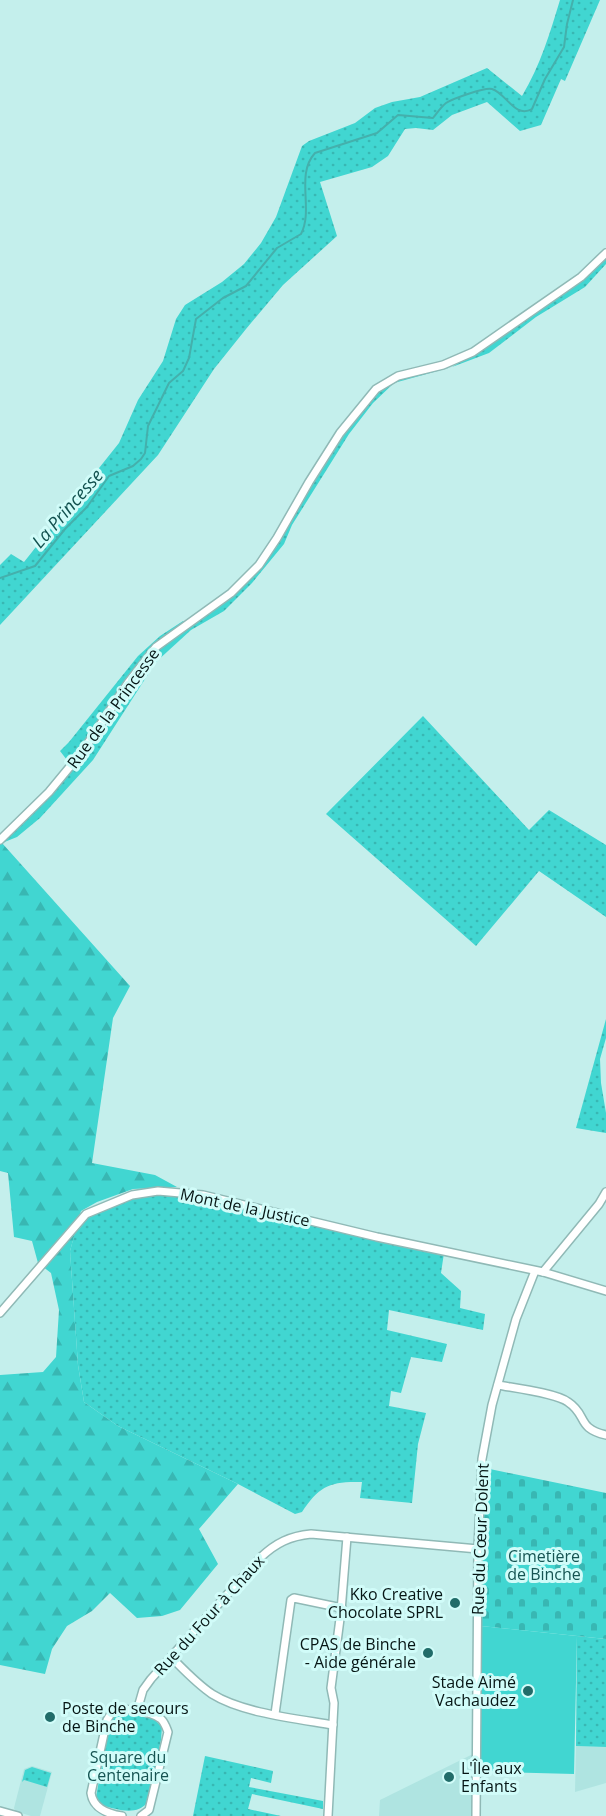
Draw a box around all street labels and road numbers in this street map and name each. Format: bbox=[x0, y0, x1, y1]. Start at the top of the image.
street label: Rue de la Princesse bbox=[62, 643, 164, 773]
street label: Mont de la Justice bbox=[178, 1183, 312, 1231]
street label: Rue du Cœur Dolent bbox=[466, 1462, 494, 1615]
street label: Rue du Four à Chaux bbox=[149, 1550, 269, 1680]

